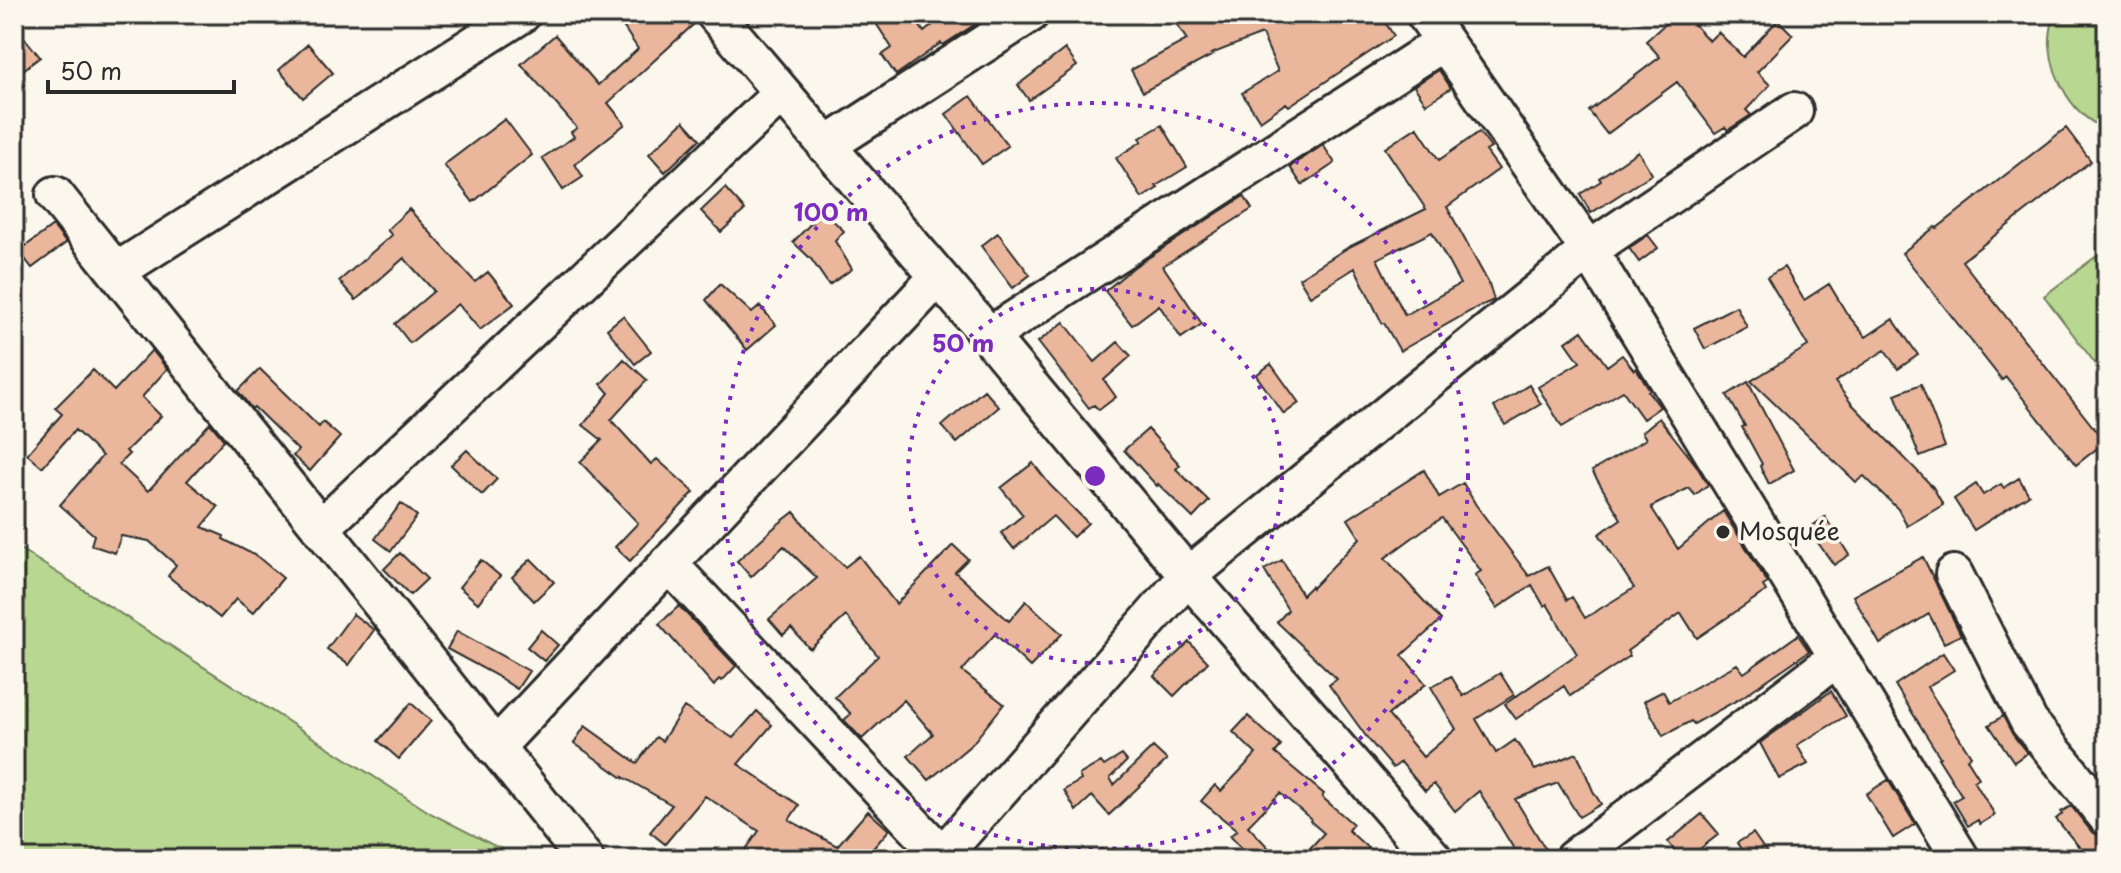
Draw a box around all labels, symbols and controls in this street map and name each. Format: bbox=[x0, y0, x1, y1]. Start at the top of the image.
scale bar bbox=[48, 44, 234, 94]
text: 50 m bbox=[60, 52, 122, 88]
text: 100 m bbox=[794, 193, 868, 229]
text: 50 m bbox=[932, 324, 994, 360]
centre of rings bbox=[1081, 462, 1109, 490]
place label: Mosquée bbox=[1739, 512, 1840, 548]
marker: Mosquée bbox=[1714, 523, 1732, 541]

